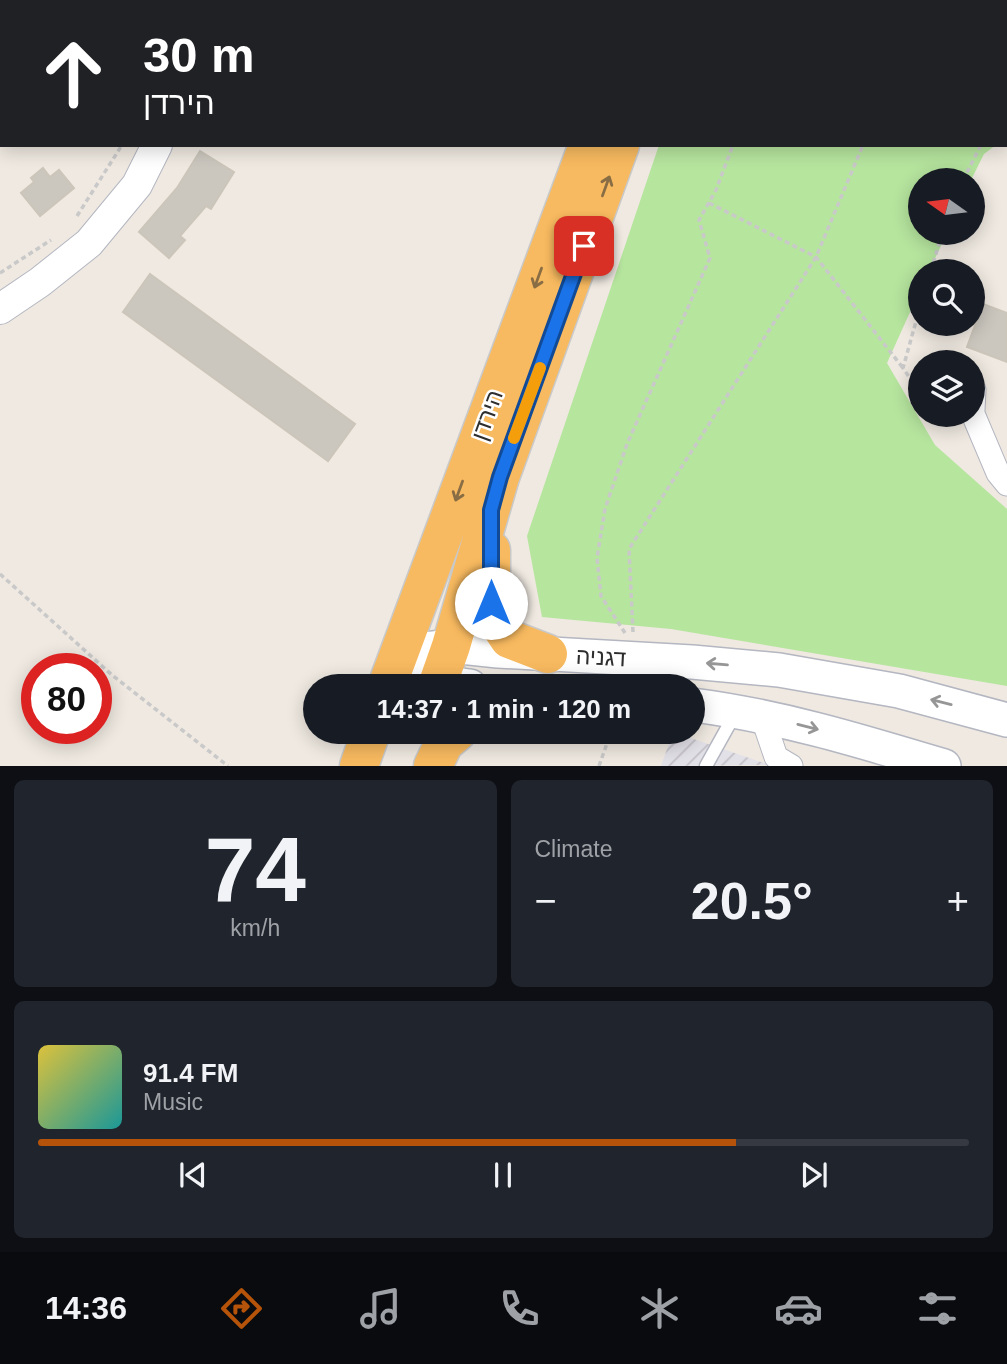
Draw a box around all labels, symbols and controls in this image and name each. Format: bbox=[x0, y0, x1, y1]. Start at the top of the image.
icon: ahead bbox=[28, 28, 119, 119]
text: 30 m bbox=[143, 28, 255, 82]
text: הירדן bbox=[143, 85, 215, 121]
north arrow bbox=[908, 168, 985, 245]
map controls bbox=[908, 168, 985, 427]
one-way arrow bbox=[600, 176, 613, 198]
pin bbox=[554, 216, 614, 276]
icon: arrive bbox=[565, 227, 603, 265]
button: search bbox=[908, 259, 985, 336]
one-way arrow bbox=[531, 267, 544, 289]
button: layers bbox=[908, 350, 985, 427]
street label: הירדן bbox=[466, 386, 508, 444]
one-way arrow bbox=[451, 480, 464, 502]
position arrow bbox=[454, 566, 528, 640]
street label: דגניה bbox=[575, 643, 627, 671]
speed limit sign: 80 bbox=[21, 653, 112, 744]
one-way arrow bbox=[706, 658, 729, 671]
text: 14:37 · 1 min · 120 m bbox=[377, 694, 631, 724]
one-way arrow bbox=[930, 695, 953, 708]
one-way arrow bbox=[796, 721, 819, 734]
text: 74 bbox=[205, 819, 306, 920]
text: Climate bbox=[535, 836, 612, 862]
text: 20.5° bbox=[691, 872, 813, 930]
text: − bbox=[535, 880, 557, 922]
text: + bbox=[947, 880, 969, 922]
text: km/h bbox=[230, 915, 280, 941]
text: 91.4 FM bbox=[143, 1058, 238, 1088]
text: Music bbox=[143, 1089, 203, 1115]
icon: previous bbox=[174, 1156, 212, 1194]
icon: pause bbox=[484, 1156, 522, 1194]
icon: next bbox=[795, 1156, 833, 1194]
icon: directions bbox=[217, 1284, 266, 1333]
icon: music bbox=[356, 1284, 405, 1333]
icon: phone bbox=[495, 1284, 544, 1333]
icon: climate bbox=[635, 1284, 684, 1333]
icon: car bbox=[774, 1284, 823, 1333]
icon: filters bbox=[913, 1284, 962, 1333]
text: 14:36 bbox=[45, 1290, 127, 1326]

